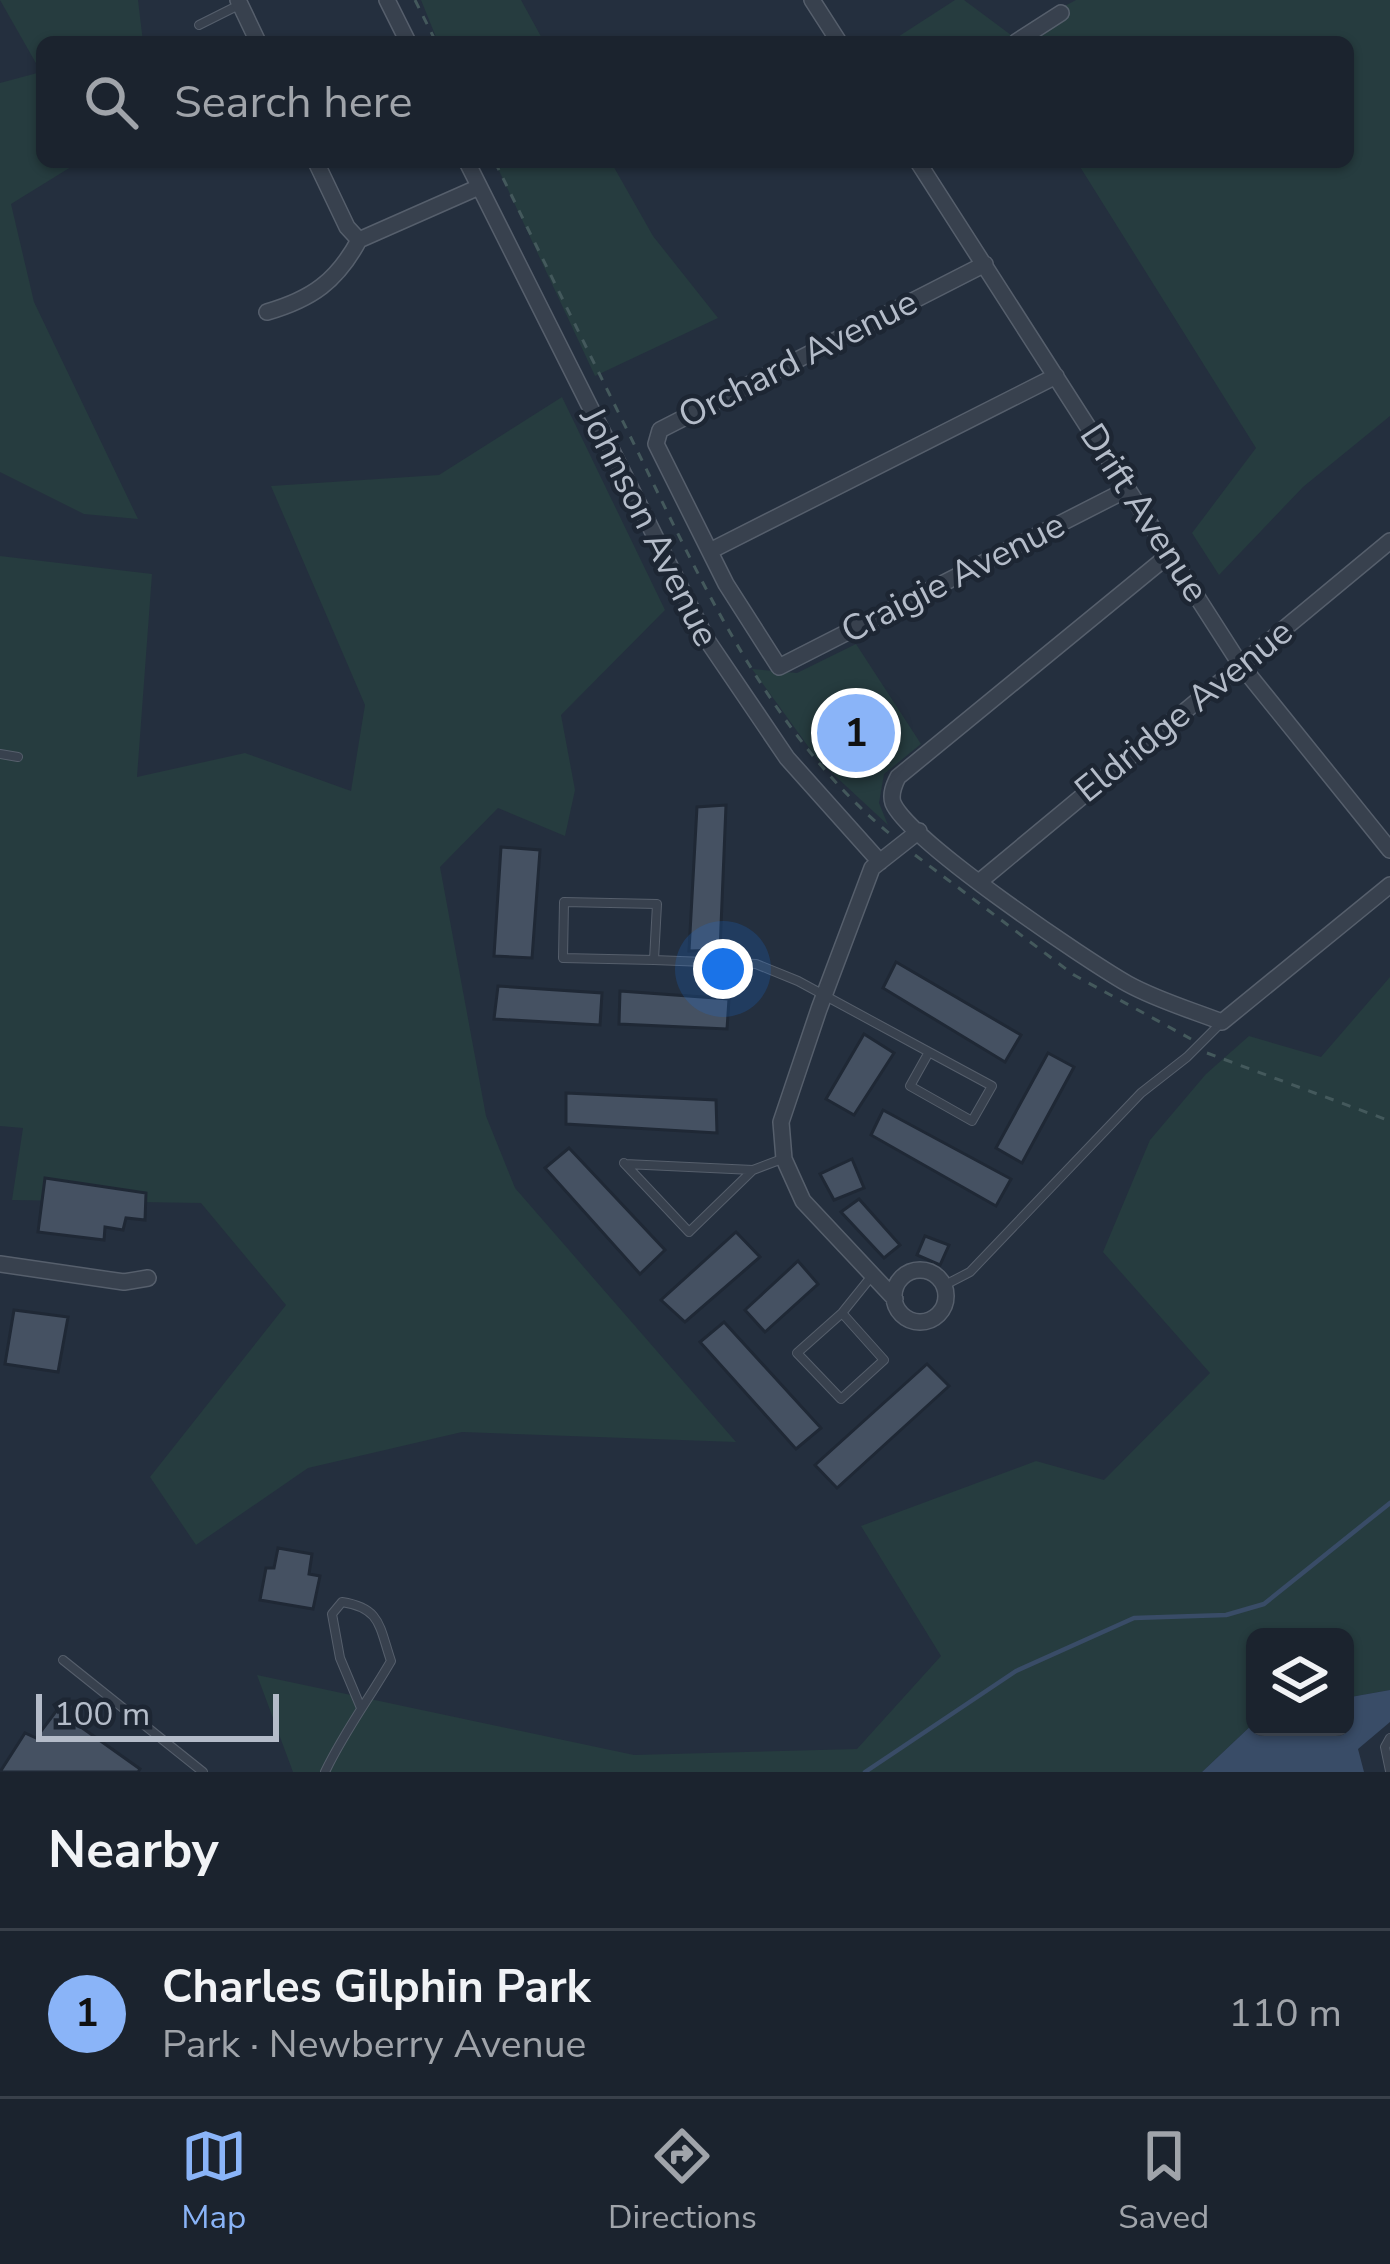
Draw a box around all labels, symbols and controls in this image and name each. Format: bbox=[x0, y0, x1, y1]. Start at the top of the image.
search box bbox=[36, 36, 1354, 168]
icon: search bbox=[78, 69, 144, 135]
text: Search here bbox=[174, 72, 413, 133]
street label: Orchard Avenue bbox=[670, 278, 926, 440]
street label: Johnson Avenue bbox=[567, 398, 730, 655]
street label: Drift Avenue bbox=[1068, 414, 1220, 612]
street label: Craigie Avenue bbox=[833, 501, 1073, 655]
street label: Eldridge Avenue bbox=[1065, 608, 1303, 814]
pin: 1 bbox=[817, 688, 895, 778]
your location bbox=[693, 939, 753, 999]
map controls bbox=[1246, 1628, 1354, 1736]
button: layers bbox=[1246, 1628, 1354, 1736]
scale bar bbox=[36, 1688, 279, 1741]
text: 100 m bbox=[54, 1692, 150, 1737]
text: Nearby bbox=[48, 1815, 219, 1885]
text: Charles Gilphin Park bbox=[162, 1957, 591, 2018]
text: 1 bbox=[75, 1987, 99, 2040]
text: 110 m bbox=[1228, 1987, 1342, 2040]
text: Park · Newberry Avenue bbox=[162, 2018, 586, 2071]
tab: Map bbox=[181, 2123, 247, 2240]
tab: Directions bbox=[608, 2123, 757, 2240]
tab: Saved bbox=[1118, 2123, 1209, 2240]

